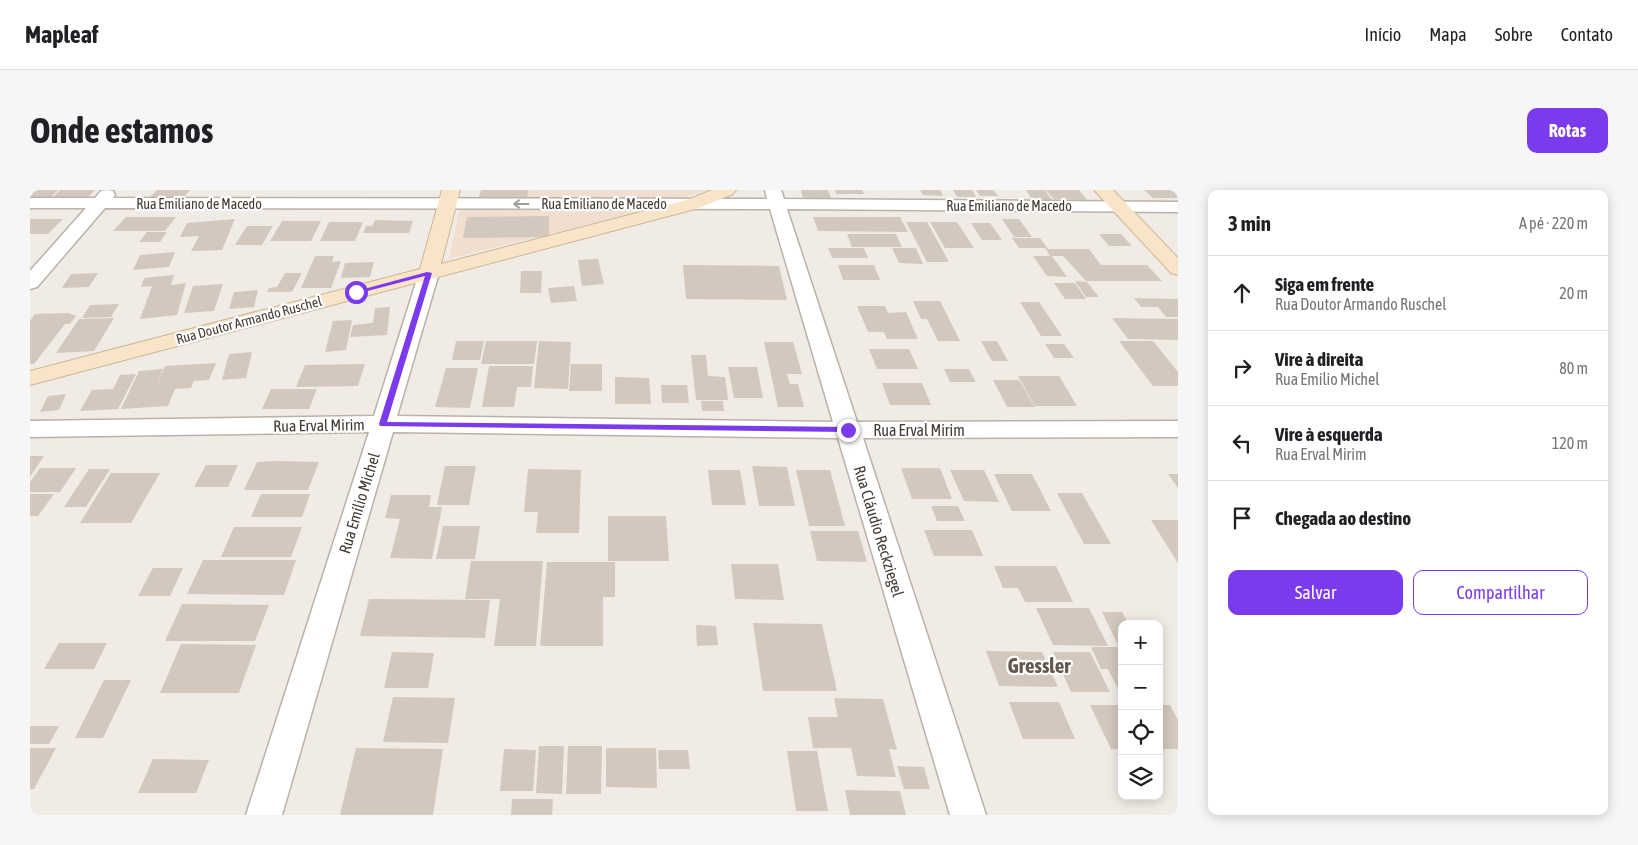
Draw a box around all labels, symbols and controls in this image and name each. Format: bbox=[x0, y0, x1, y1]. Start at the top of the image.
text: Mapleaf bbox=[25, 21, 98, 48]
text: Início bbox=[1365, 24, 1401, 45]
text: Mapa bbox=[1429, 24, 1467, 45]
text: Sobre bbox=[1495, 24, 1533, 45]
text: Contato bbox=[1561, 24, 1613, 45]
button: Rotas bbox=[1527, 108, 1608, 153]
text: Onde estamos bbox=[30, 110, 213, 150]
street label: Rua Emiliano de Macedo bbox=[136, 196, 262, 212]
street label: Rua Emiliano de Macedo bbox=[541, 196, 667, 212]
street label: Rua Emiliano de Macedo bbox=[946, 198, 1072, 214]
one-way arrow bbox=[514, 199, 530, 209]
text: 3 min bbox=[1228, 211, 1271, 235]
text: A pé · 220 m bbox=[1519, 214, 1588, 232]
text: Siga em frente bbox=[1275, 273, 1374, 295]
icon: ahead bbox=[1228, 279, 1256, 307]
route start bbox=[345, 281, 368, 304]
text: 20 m bbox=[1559, 284, 1588, 302]
street label: Rua Doutor Armando Ruschel bbox=[174, 293, 324, 347]
text: Rua Doutor Armando Ruschel bbox=[1275, 295, 1447, 313]
text: Vire à direita bbox=[1275, 348, 1363, 370]
icon: right bbox=[1228, 354, 1256, 382]
text: 80 m bbox=[1559, 359, 1588, 377]
text: Rua Emílio Michel bbox=[1275, 370, 1380, 388]
street label: Rua Erval Mirim bbox=[273, 415, 365, 435]
route end bbox=[837, 419, 860, 442]
street label: Rua Erval Mirim bbox=[873, 421, 965, 439]
text: Vire à esquerda bbox=[1275, 423, 1383, 445]
icon: left bbox=[1228, 429, 1256, 457]
text: 120 m bbox=[1552, 434, 1588, 452]
text: Rua Erval Mirim bbox=[1275, 445, 1367, 463]
street label: Rua Emílio Michel bbox=[335, 450, 383, 556]
street label: Rua Cláudio Reckziegel bbox=[850, 463, 908, 600]
icon: arrive bbox=[1228, 504, 1256, 532]
text: Chegada ao destino bbox=[1275, 507, 1411, 529]
button: Salvar bbox=[1228, 570, 1403, 615]
button: Compartilhar bbox=[1413, 570, 1588, 615]
map controls bbox=[1118, 620, 1163, 800]
button: + bbox=[1118, 620, 1163, 665]
district label: Gressler bbox=[1008, 653, 1071, 677]
button: − bbox=[1118, 665, 1163, 710]
button: locate bbox=[1118, 710, 1163, 755]
button: layers bbox=[1118, 755, 1163, 800]

